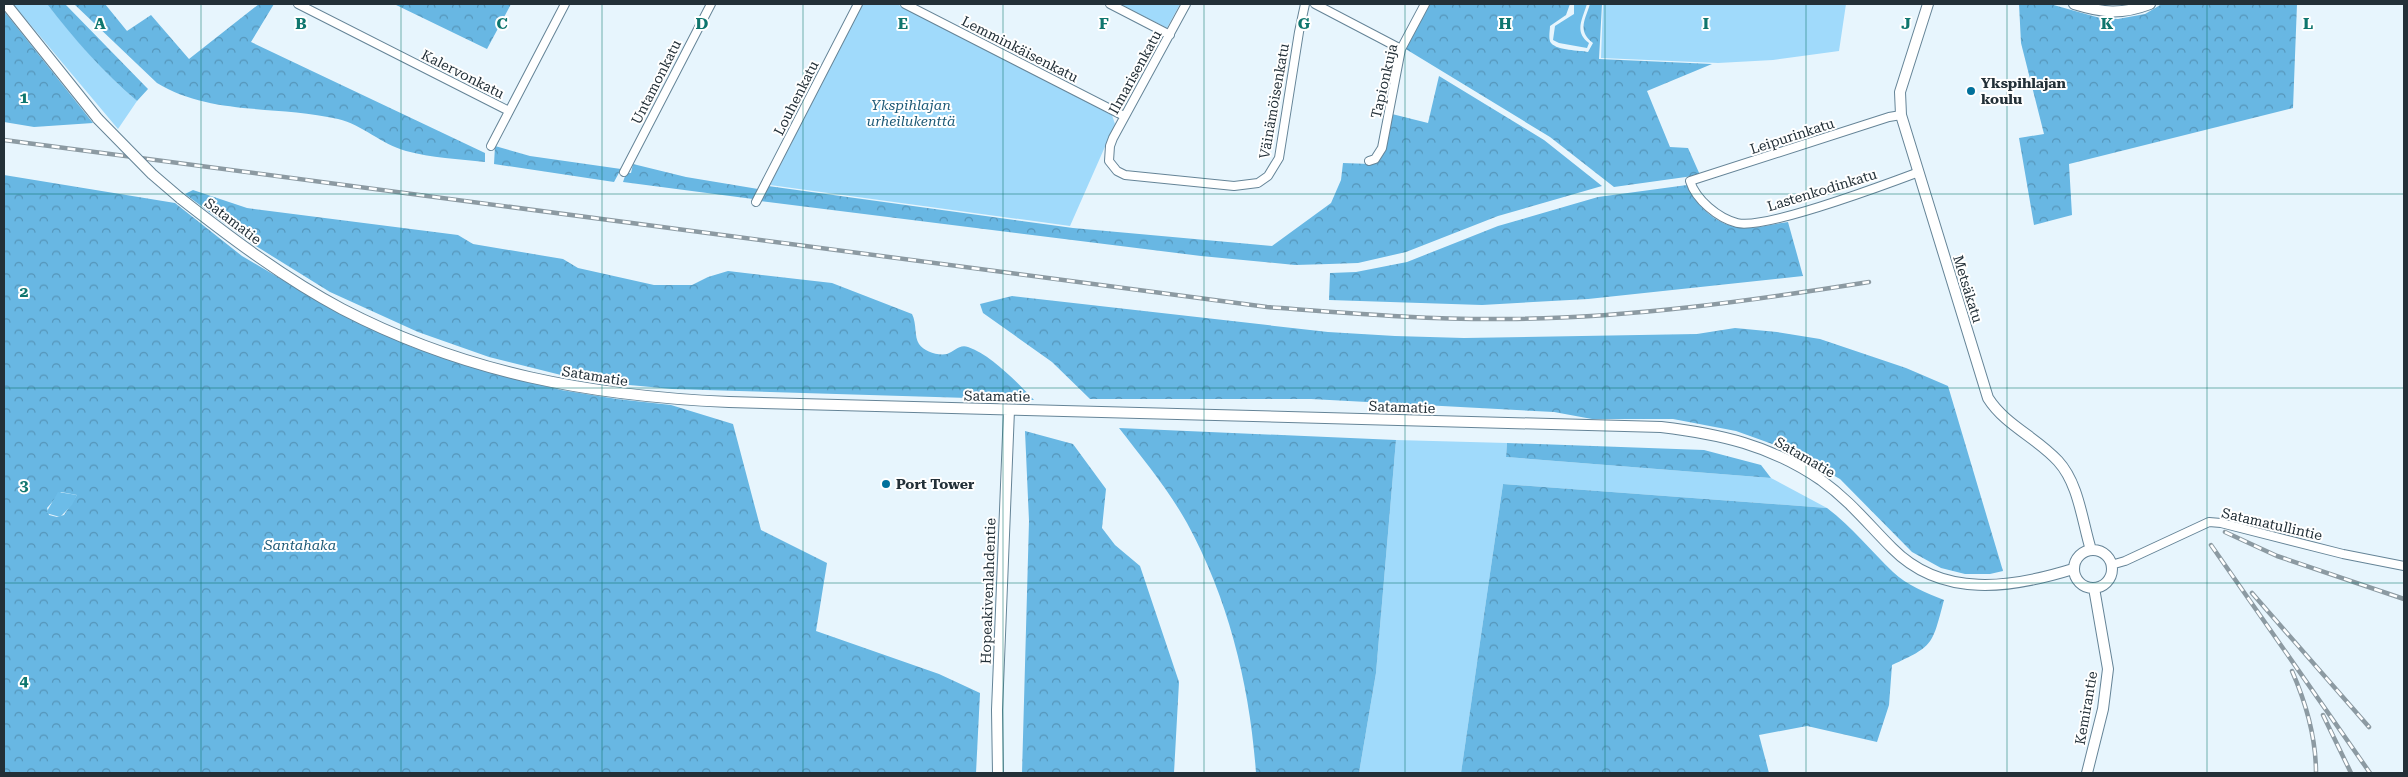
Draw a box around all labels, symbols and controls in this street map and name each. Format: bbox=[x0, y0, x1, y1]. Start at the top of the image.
street label: Lemminkäisenkatu bbox=[959, 13, 1081, 85]
text: A bbox=[94, 14, 106, 33]
text: B bbox=[295, 14, 307, 33]
text: C bbox=[496, 14, 508, 33]
text: D bbox=[696, 14, 709, 33]
text: E bbox=[898, 14, 908, 33]
text: F bbox=[1099, 14, 1109, 33]
text: G bbox=[1298, 14, 1311, 33]
text: H bbox=[1498, 14, 1512, 33]
text: I bbox=[1703, 14, 1709, 33]
text: J bbox=[1901, 14, 1911, 33]
text: K bbox=[2101, 14, 2114, 33]
text: L bbox=[2303, 14, 2313, 33]
street label: Ilmarisenkatu bbox=[1105, 27, 1165, 117]
street label: Untamonkatu bbox=[628, 37, 684, 127]
street label: Väinämöisenkatu bbox=[1256, 42, 1292, 160]
street label: Tapionkuja bbox=[1368, 42, 1400, 120]
street label: Kalervonkatu bbox=[419, 46, 507, 102]
street label: Louhenkatu bbox=[770, 58, 822, 138]
place label: Ykspihlajan koulu bbox=[1981, 75, 2067, 107]
marker: Ykspihlajan koulu bbox=[1965, 85, 1977, 97]
text: 1 bbox=[20, 88, 29, 107]
park label: Ykspihlajan urheilukenttä bbox=[867, 97, 955, 129]
street label: Leipurinkatu bbox=[1748, 115, 1836, 157]
street label: Lastenkodinkatu bbox=[1765, 166, 1879, 214]
street label: Satamatie bbox=[202, 195, 265, 248]
street label: Metsäkatu bbox=[1950, 253, 1986, 325]
text: 2 bbox=[20, 282, 29, 301]
street label: Satamatie bbox=[561, 363, 629, 389]
street label: Satamatie bbox=[964, 387, 1031, 405]
street label: Satamatie bbox=[1368, 398, 1436, 416]
street label: Satamatie bbox=[1772, 433, 1838, 481]
text: 3 bbox=[20, 476, 29, 495]
place label: Port Tower bbox=[896, 476, 975, 492]
marker: Port Tower bbox=[880, 478, 892, 490]
street label: Satamatullintie bbox=[2220, 505, 2324, 543]
street label: Hopeakivenlahdentie bbox=[977, 517, 999, 664]
park label: Santahaka bbox=[263, 537, 336, 553]
street label: Kemirantie bbox=[2072, 670, 2100, 746]
text: 4 bbox=[20, 671, 29, 690]

